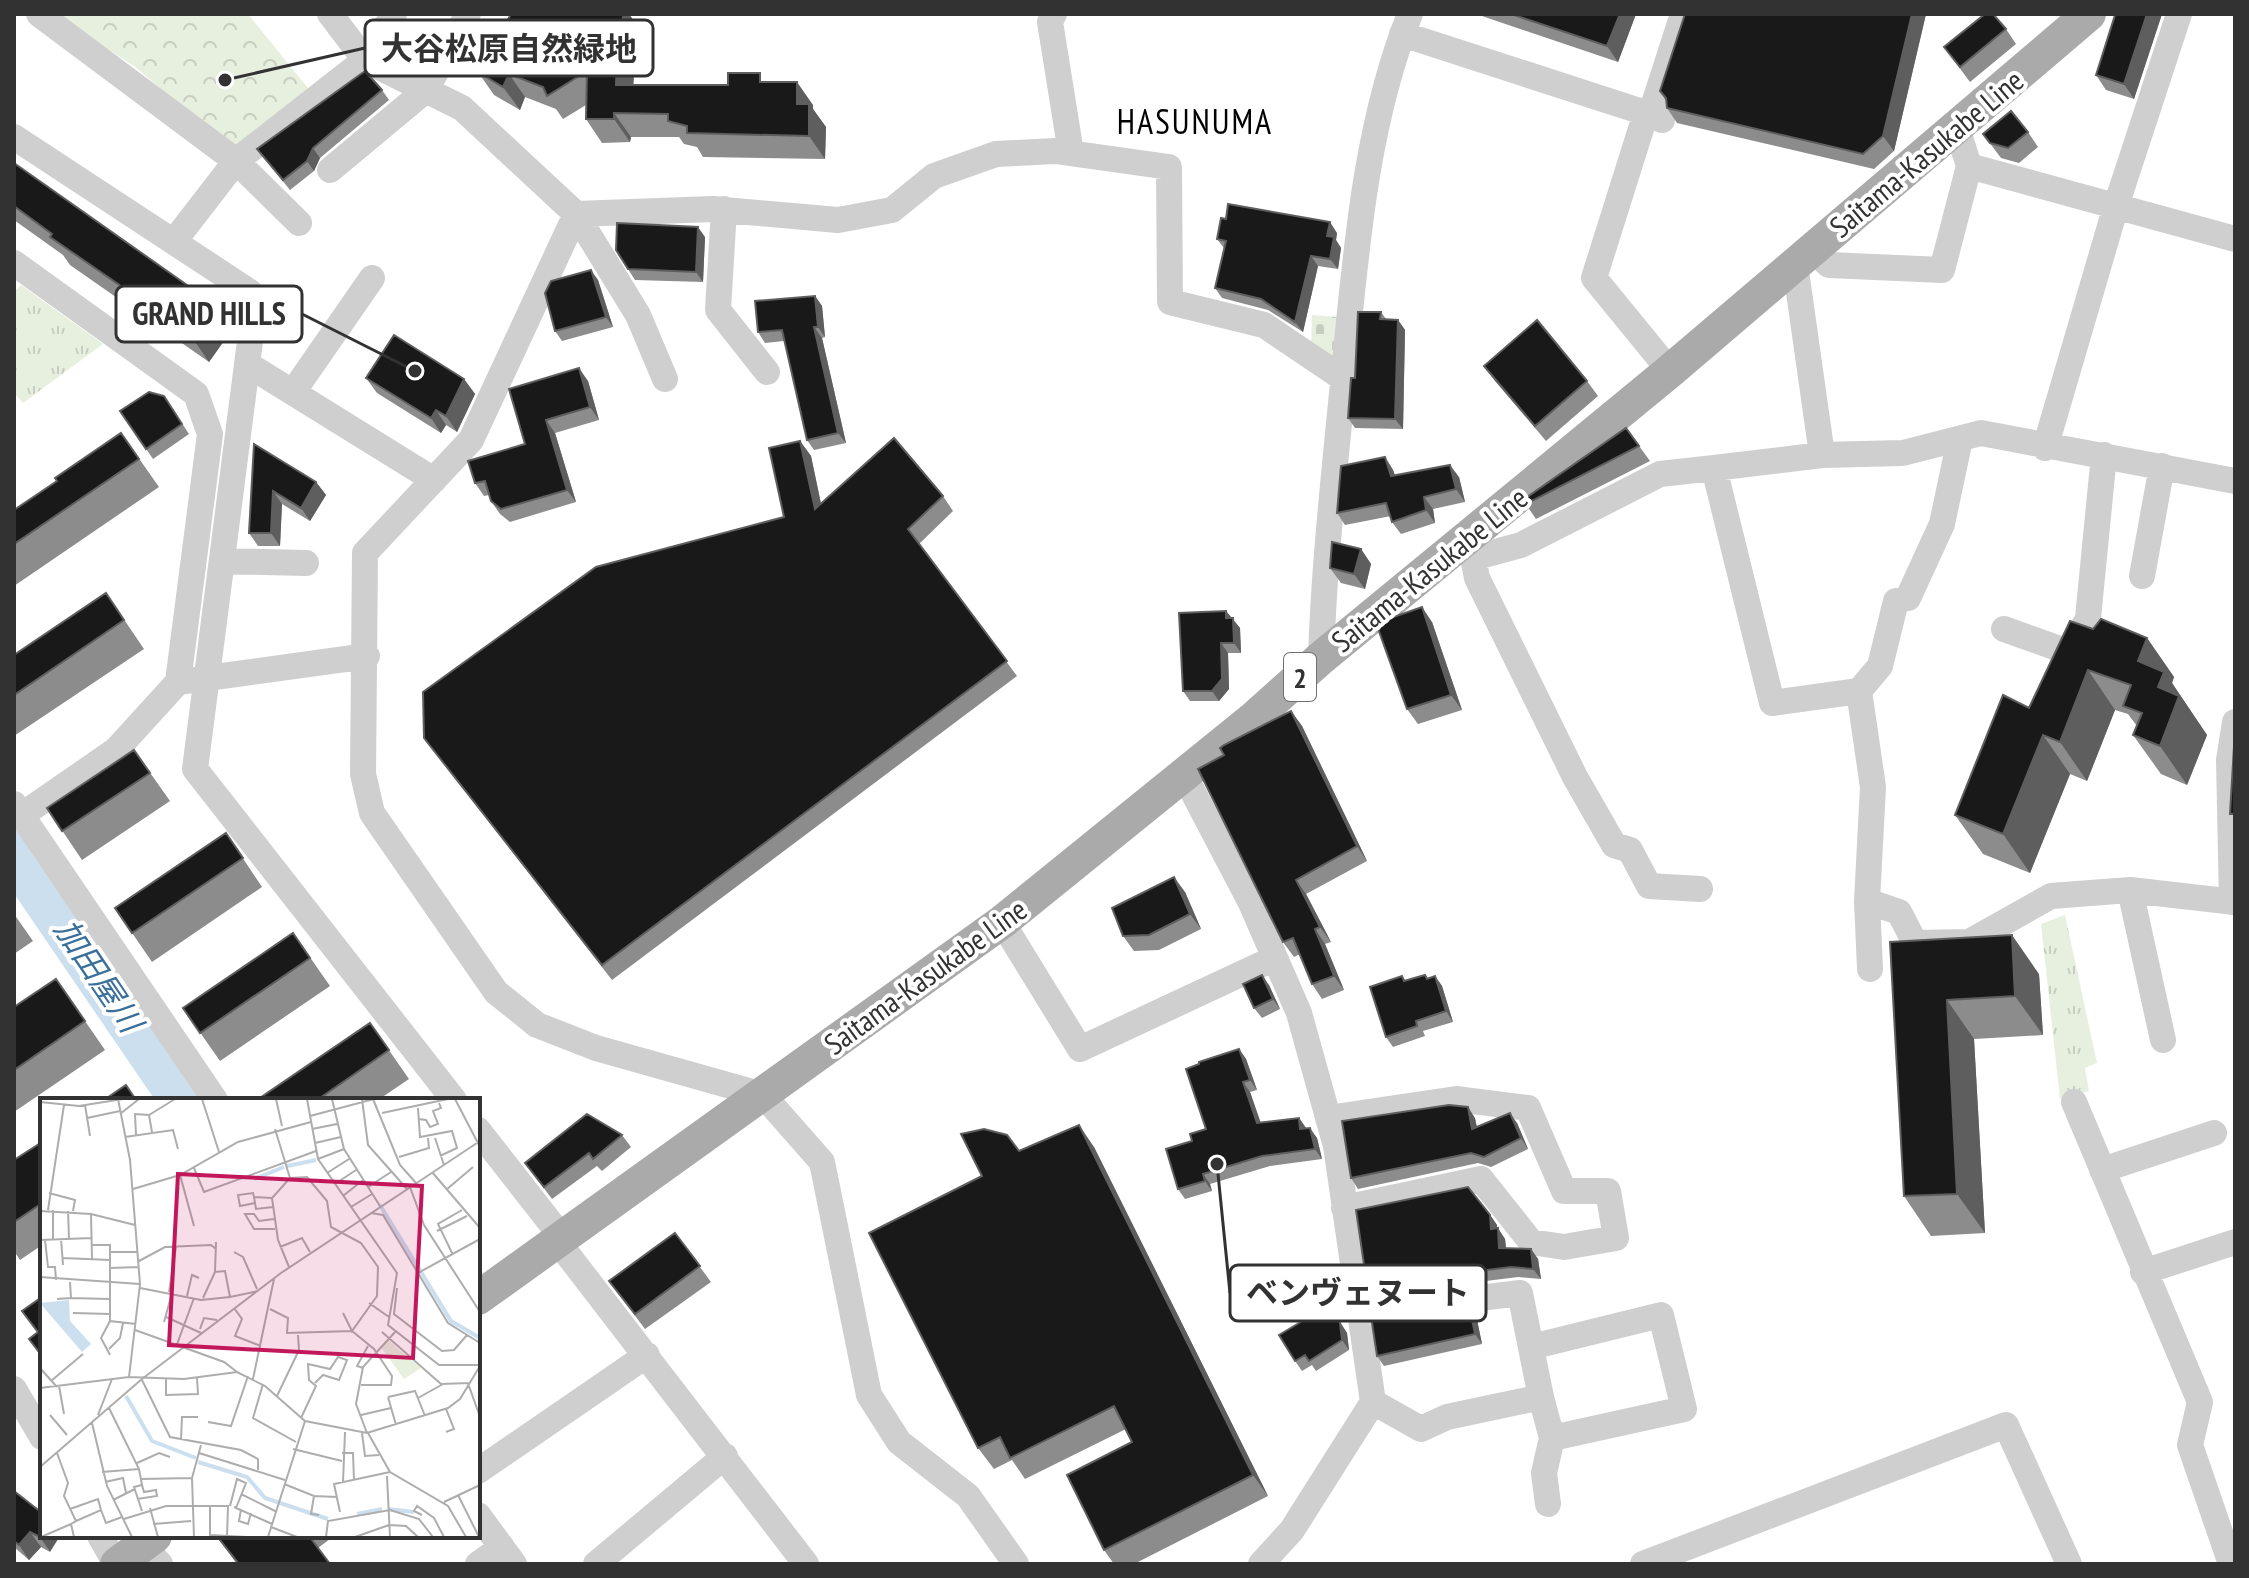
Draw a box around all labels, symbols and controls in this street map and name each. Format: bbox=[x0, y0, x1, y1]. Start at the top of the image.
callout: 大谷松原自然緑地 bbox=[365, 20, 653, 76]
text: 大谷松原自然緑地 bbox=[381, 27, 637, 69]
street label: Saitama-Kasukabe Line bbox=[1821, 61, 2031, 245]
district label: HASUNUMA bbox=[1117, 99, 1273, 143]
callout: GRAND HILLS bbox=[116, 286, 302, 342]
text: GRAND HILLS bbox=[132, 292, 286, 334]
street label: Saitama-Kasukabe Line bbox=[1323, 478, 1535, 660]
road number: 2 bbox=[1284, 653, 1316, 701]
street label: Saitama-Kasukabe Line bbox=[816, 889, 1034, 1063]
water label: 加田屋川 bbox=[46, 910, 154, 1042]
inset map bbox=[40, 1098, 480, 1538]
callout: ベンヴェヌート bbox=[1230, 1265, 1486, 1321]
text: ベンヴェヌート bbox=[1246, 1271, 1470, 1313]

